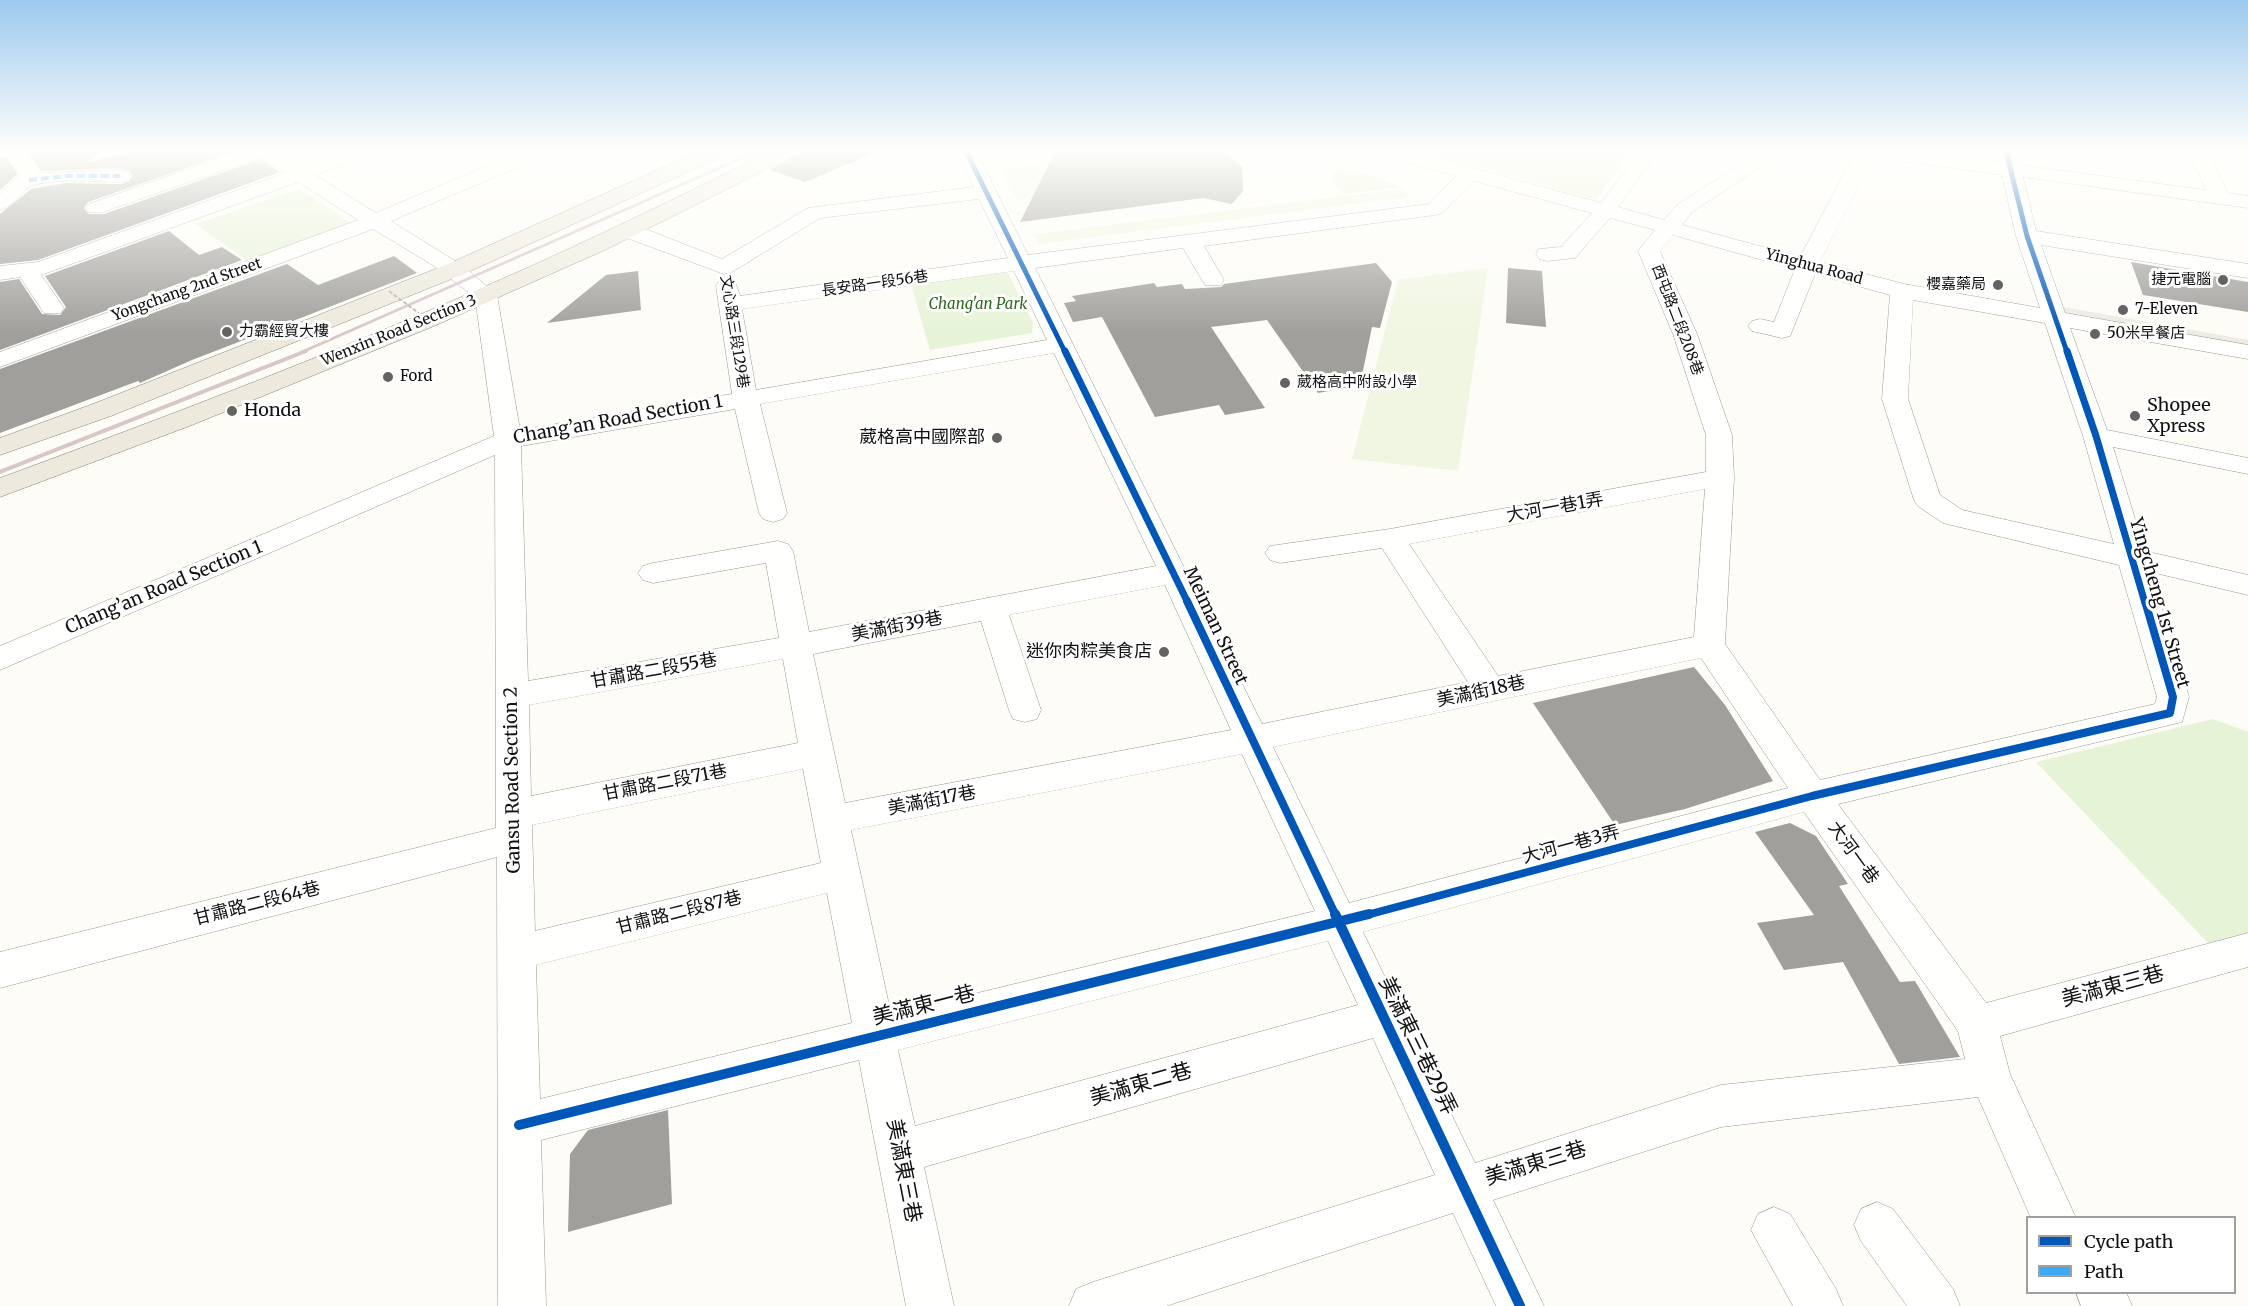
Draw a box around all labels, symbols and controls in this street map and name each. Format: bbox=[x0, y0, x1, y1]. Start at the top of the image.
street label: Yinghua Road bbox=[1763, 245, 1865, 289]
street label: Yongchang 2nd Street bbox=[110, 255, 264, 325]
street label: 西屯路二段208巷 bbox=[1648, 262, 1706, 378]
street label: 長安路一段56巷 bbox=[820, 268, 930, 300]
place label: 捷元電腦 bbox=[2151, 271, 2211, 289]
marker: 捷元電腦 bbox=[2216, 273, 2230, 287]
street label: 文心路三段129巷 bbox=[716, 274, 752, 390]
place label: 櫻嘉藥局 bbox=[1926, 276, 1986, 294]
marker: 櫻嘉藥局 bbox=[1991, 278, 2005, 292]
street label: Wenxin Road Section 3 bbox=[319, 292, 479, 370]
park label: Chang'an Park bbox=[929, 296, 1027, 314]
place label: 7-Eleven bbox=[2135, 301, 2198, 319]
marker: 7-Eleven bbox=[2116, 303, 2130, 317]
place label: 力霸經貿大樓 bbox=[239, 323, 329, 341]
marker: 力霸經貿大樓 bbox=[220, 325, 234, 339]
place label: 50米早餐店 bbox=[2107, 325, 2185, 343]
marker: 50米早餐店 bbox=[2088, 327, 2102, 341]
place label: Ford bbox=[400, 368, 433, 386]
marker: Ford bbox=[381, 370, 395, 384]
place label: 葳格高中附設小學 bbox=[1297, 374, 1417, 392]
marker: 葳格高中附設小學 bbox=[1278, 376, 1292, 390]
street label: Chang’an Road Section 1 bbox=[512, 391, 724, 449]
place label: Shopee Xpress bbox=[2147, 395, 2211, 438]
place label: Honda bbox=[244, 400, 301, 422]
marker: Honda bbox=[225, 404, 239, 418]
marker: Shopee Xpress bbox=[2128, 409, 2142, 423]
place label: 葳格高中國際部 bbox=[859, 427, 985, 449]
marker: 葳格高中國際部 bbox=[990, 431, 1004, 445]
street label: 大河一巷1弄 bbox=[1505, 489, 1605, 527]
street label: Yingcheng 1st Street bbox=[2124, 515, 2194, 691]
street label: Chang’an Road Section 1 bbox=[62, 537, 266, 639]
street label: Meiman Street bbox=[1178, 563, 1252, 689]
street label: 美滿街39巷 bbox=[849, 608, 945, 646]
place label: 迷你肉粽美食店 bbox=[1026, 641, 1152, 663]
marker: 迷你肉粽美食店 bbox=[1157, 645, 1171, 659]
street label: 甘肅路二段55巷 bbox=[589, 649, 719, 693]
street label: 美滿街18巷 bbox=[1435, 672, 1527, 712]
street label: Gansu Road Section 2 bbox=[501, 686, 525, 874]
street label: 甘肅路二段71巷 bbox=[601, 760, 729, 806]
street label: 美滿街17巷 bbox=[886, 782, 978, 820]
street label: 大河一巷 bbox=[1823, 818, 1883, 888]
street label: 大河一巷3弄 bbox=[1520, 822, 1622, 868]
street label: 甘肅路二段64巷 bbox=[191, 878, 323, 930]
street label: 甘肅路二段87巷 bbox=[614, 887, 744, 939]
street label: 美滿東三巷 bbox=[2059, 961, 2167, 1013]
street label: 美滿東三巷29弄 bbox=[1373, 973, 1461, 1119]
street label: 美滿東一巷 bbox=[870, 981, 978, 1031]
street label: 美滿東二巷 bbox=[1087, 1058, 1195, 1112]
street label: 美滿東三巷 bbox=[881, 1117, 925, 1225]
street label: 美滿東三巷 bbox=[1482, 1137, 1590, 1191]
legend bbox=[2026, 1216, 2236, 1294]
text: Cycle path bbox=[2084, 1230, 2173, 1253]
text: Path bbox=[2084, 1260, 2124, 1283]

